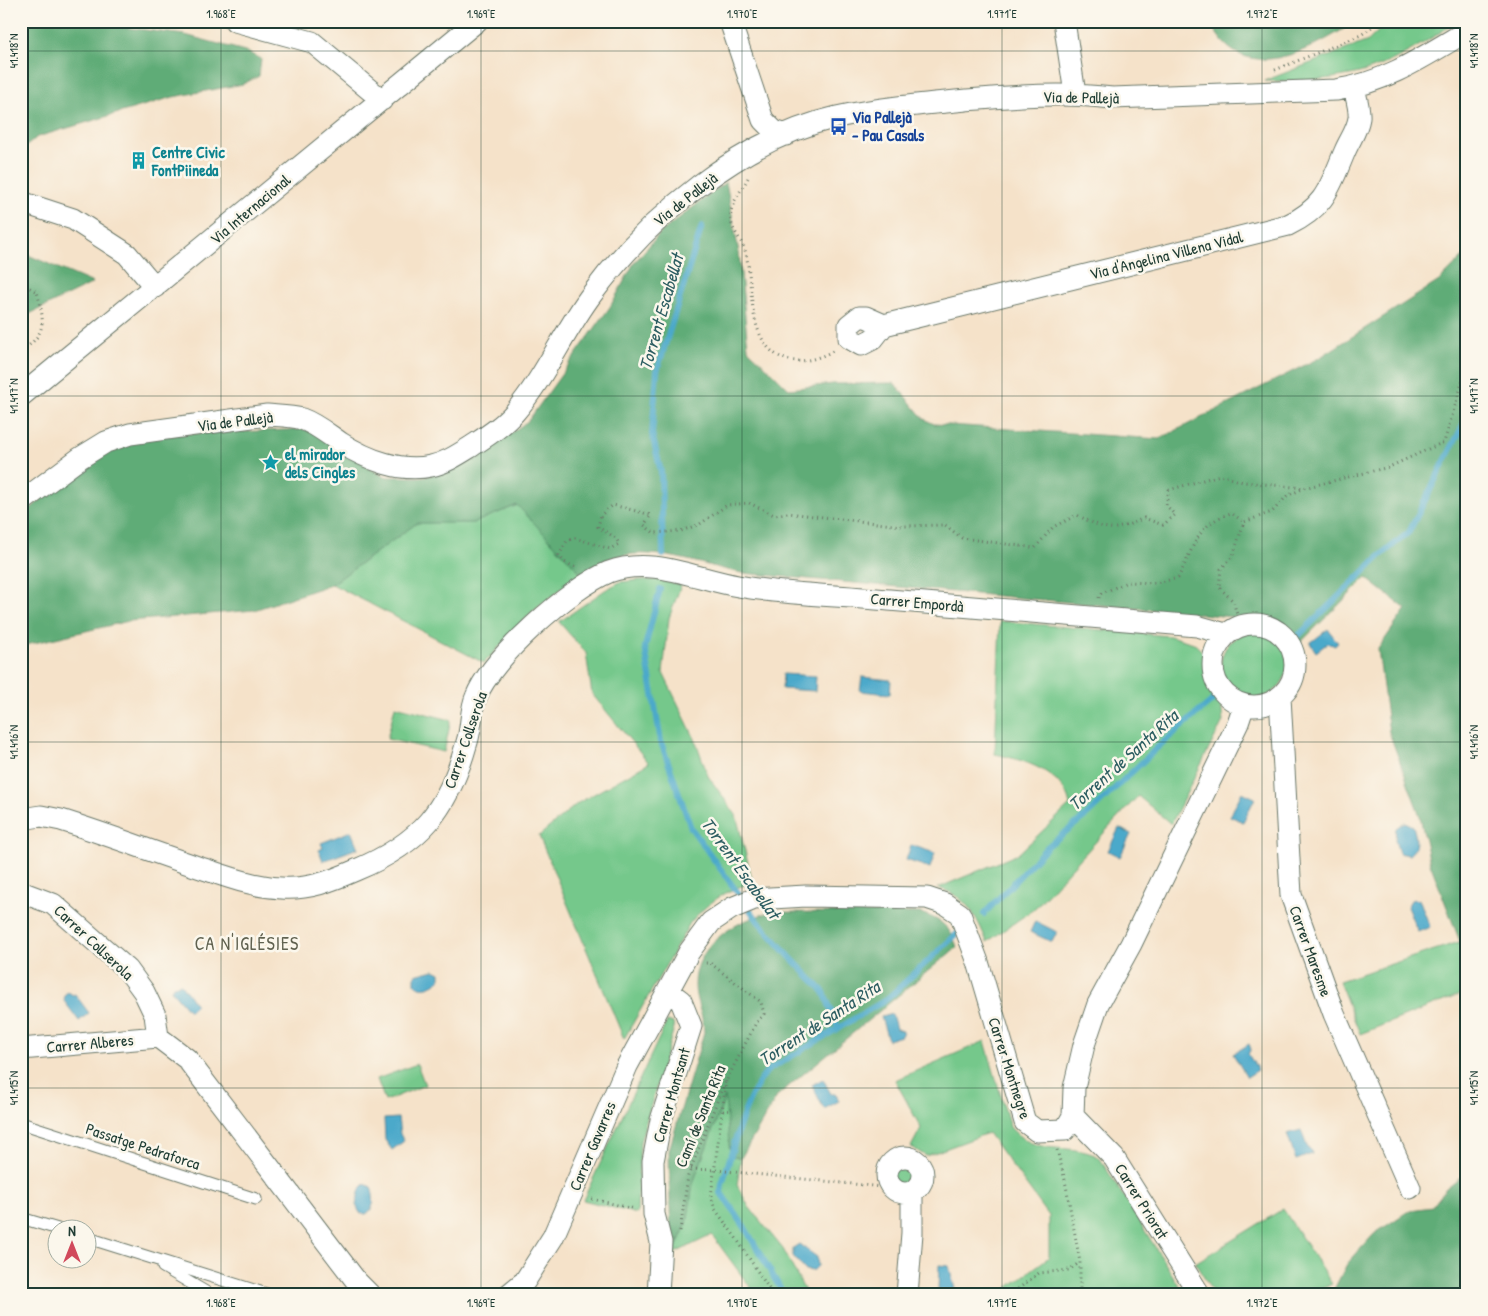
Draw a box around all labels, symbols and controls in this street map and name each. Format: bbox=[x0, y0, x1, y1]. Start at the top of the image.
text: 1.968°E bbox=[206, 5, 236, 22]
text: 1.969°E bbox=[467, 5, 496, 22]
text: 1.970°E bbox=[727, 5, 758, 22]
text: 1.971°E bbox=[987, 5, 1018, 22]
text: 1.972°E bbox=[1247, 5, 1278, 22]
text: 41.418°N bbox=[5, 34, 22, 68]
text: 41.418°N bbox=[1465, 34, 1482, 68]
street label: Via de Pallejà bbox=[1043, 85, 1119, 109]
place label: Via Pallejà - Pau Casals bbox=[852, 106, 925, 146]
bus stop icon: Via Pallejà - Pau Casals bbox=[828, 116, 848, 136]
place label: Centre Civic FontPiineda bbox=[151, 141, 225, 181]
building icon: Centre Civic FontPiineda bbox=[128, 151, 148, 171]
street label: Via de Pallejà bbox=[648, 167, 722, 231]
street label: Via Internacional bbox=[205, 168, 296, 249]
street label: Via d'Angelina Villena Vidal bbox=[1087, 225, 1246, 285]
water label: Torrent Escabellat bbox=[632, 248, 690, 373]
text: 41.417°N bbox=[5, 378, 22, 414]
text: 41.417°N bbox=[1465, 378, 1482, 414]
street label: Via de Pallejà bbox=[196, 405, 274, 437]
place label: el mirador dels Cingles bbox=[285, 443, 356, 484]
place icon: el mirador dels Cingles bbox=[261, 453, 281, 473]
street label: Carrer Empordà bbox=[869, 587, 965, 617]
street label: Carrer Collserola bbox=[438, 689, 492, 791]
water label: Torrent de Santa Rita bbox=[1063, 703, 1185, 816]
text: 41.416°N bbox=[5, 725, 22, 759]
text: 41.416°N bbox=[1465, 725, 1482, 759]
water label: Torrent Escabellat bbox=[696, 812, 788, 926]
street label: Carrer Collserola bbox=[49, 899, 139, 985]
street label: Carrer Maresme bbox=[1284, 902, 1338, 1000]
district label: CA N'IGLÉSIES bbox=[195, 931, 299, 956]
water label: Torrent de Santa Rita bbox=[754, 973, 886, 1072]
street label: Carrer Montnegre bbox=[983, 1014, 1037, 1122]
street label: Carrer Alberes bbox=[46, 1028, 134, 1058]
street label: Carrer Montsant bbox=[647, 1045, 695, 1145]
street label: Camí de Santa Rita bbox=[669, 1062, 731, 1170]
text: 41.415°N bbox=[5, 1071, 22, 1105]
text: 41.415°N bbox=[1465, 1071, 1482, 1105]
street label: Carrer Gavarres bbox=[563, 1098, 621, 1194]
street label: Passatge Pedraforca bbox=[83, 1117, 203, 1175]
street label: Carrer Priorat bbox=[1110, 1159, 1174, 1243]
north arrow bbox=[48, 1218, 98, 1268]
text: N bbox=[68, 1221, 76, 1240]
text: 1.968°E bbox=[206, 1294, 236, 1311]
text: 1.969°E bbox=[467, 1294, 496, 1311]
text: 1.970°E bbox=[727, 1294, 758, 1311]
text: 1.971°E bbox=[987, 1294, 1018, 1311]
text: 1.972°E bbox=[1247, 1294, 1278, 1311]

